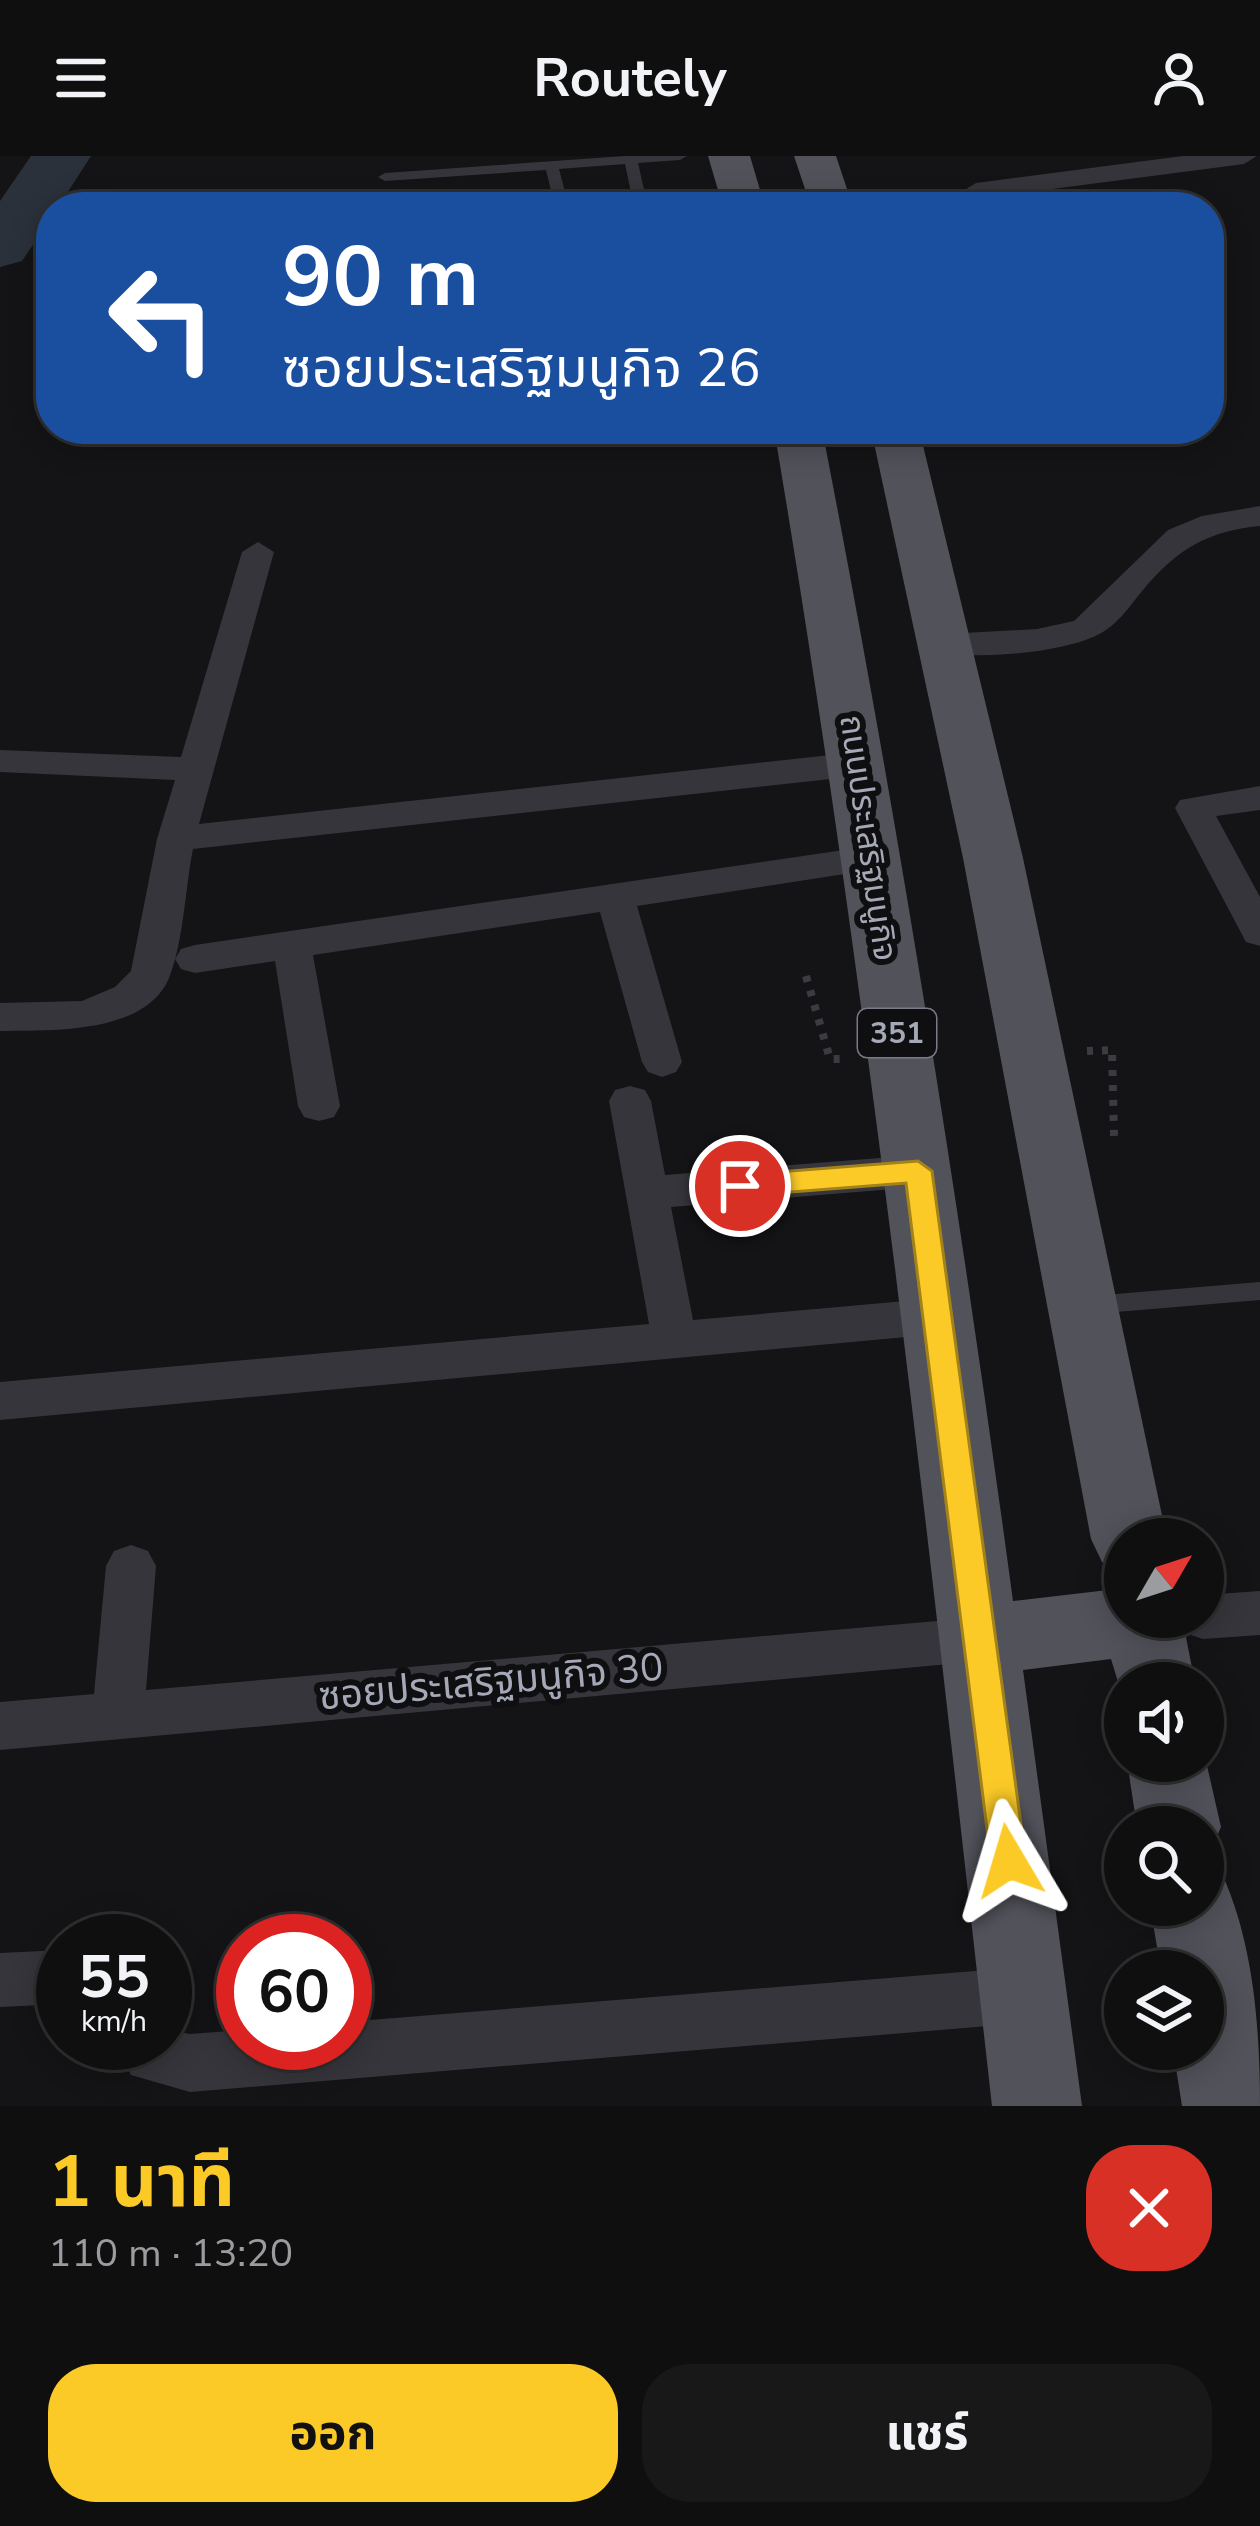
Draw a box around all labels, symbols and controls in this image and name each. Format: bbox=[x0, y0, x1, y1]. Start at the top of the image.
text: Routely bbox=[533, 41, 727, 115]
icon: menu bbox=[48, 45, 114, 111]
icon: person bbox=[1146, 45, 1212, 111]
text: 90 m bbox=[282, 220, 479, 335]
icon: left bbox=[84, 240, 240, 396]
text: ซอยประเสริฐมนูกิจ 26 bbox=[282, 331, 761, 405]
street label: ถนนประเสริฐมนูกิจ bbox=[828, 712, 908, 964]
road number: 351 bbox=[858, 1009, 936, 1057]
pin bbox=[689, 1135, 791, 1237]
icon: arrive bbox=[707, 1153, 773, 1219]
north arrow bbox=[1104, 1518, 1224, 1638]
map controls bbox=[1104, 1518, 1224, 2070]
street label: ซอยประเสริฐมนูกิจ 30 bbox=[317, 1641, 665, 1723]
button: sound bbox=[1104, 1662, 1224, 1782]
position arrow bbox=[946, 1798, 1072, 1924]
button: search bbox=[1104, 1806, 1224, 1926]
speed limit sign: 60 bbox=[216, 1914, 372, 2070]
text: 55 bbox=[78, 1936, 150, 2018]
button: layers bbox=[1104, 1950, 1224, 2070]
text: km/h bbox=[81, 2001, 147, 2042]
text: 1 นาที bbox=[48, 2133, 235, 2231]
button: close bbox=[1086, 2145, 1212, 2271]
text: 110 m · 13:20 bbox=[48, 2227, 293, 2280]
button: ออก bbox=[48, 2364, 618, 2502]
button: แชร์ bbox=[642, 2364, 1212, 2502]

